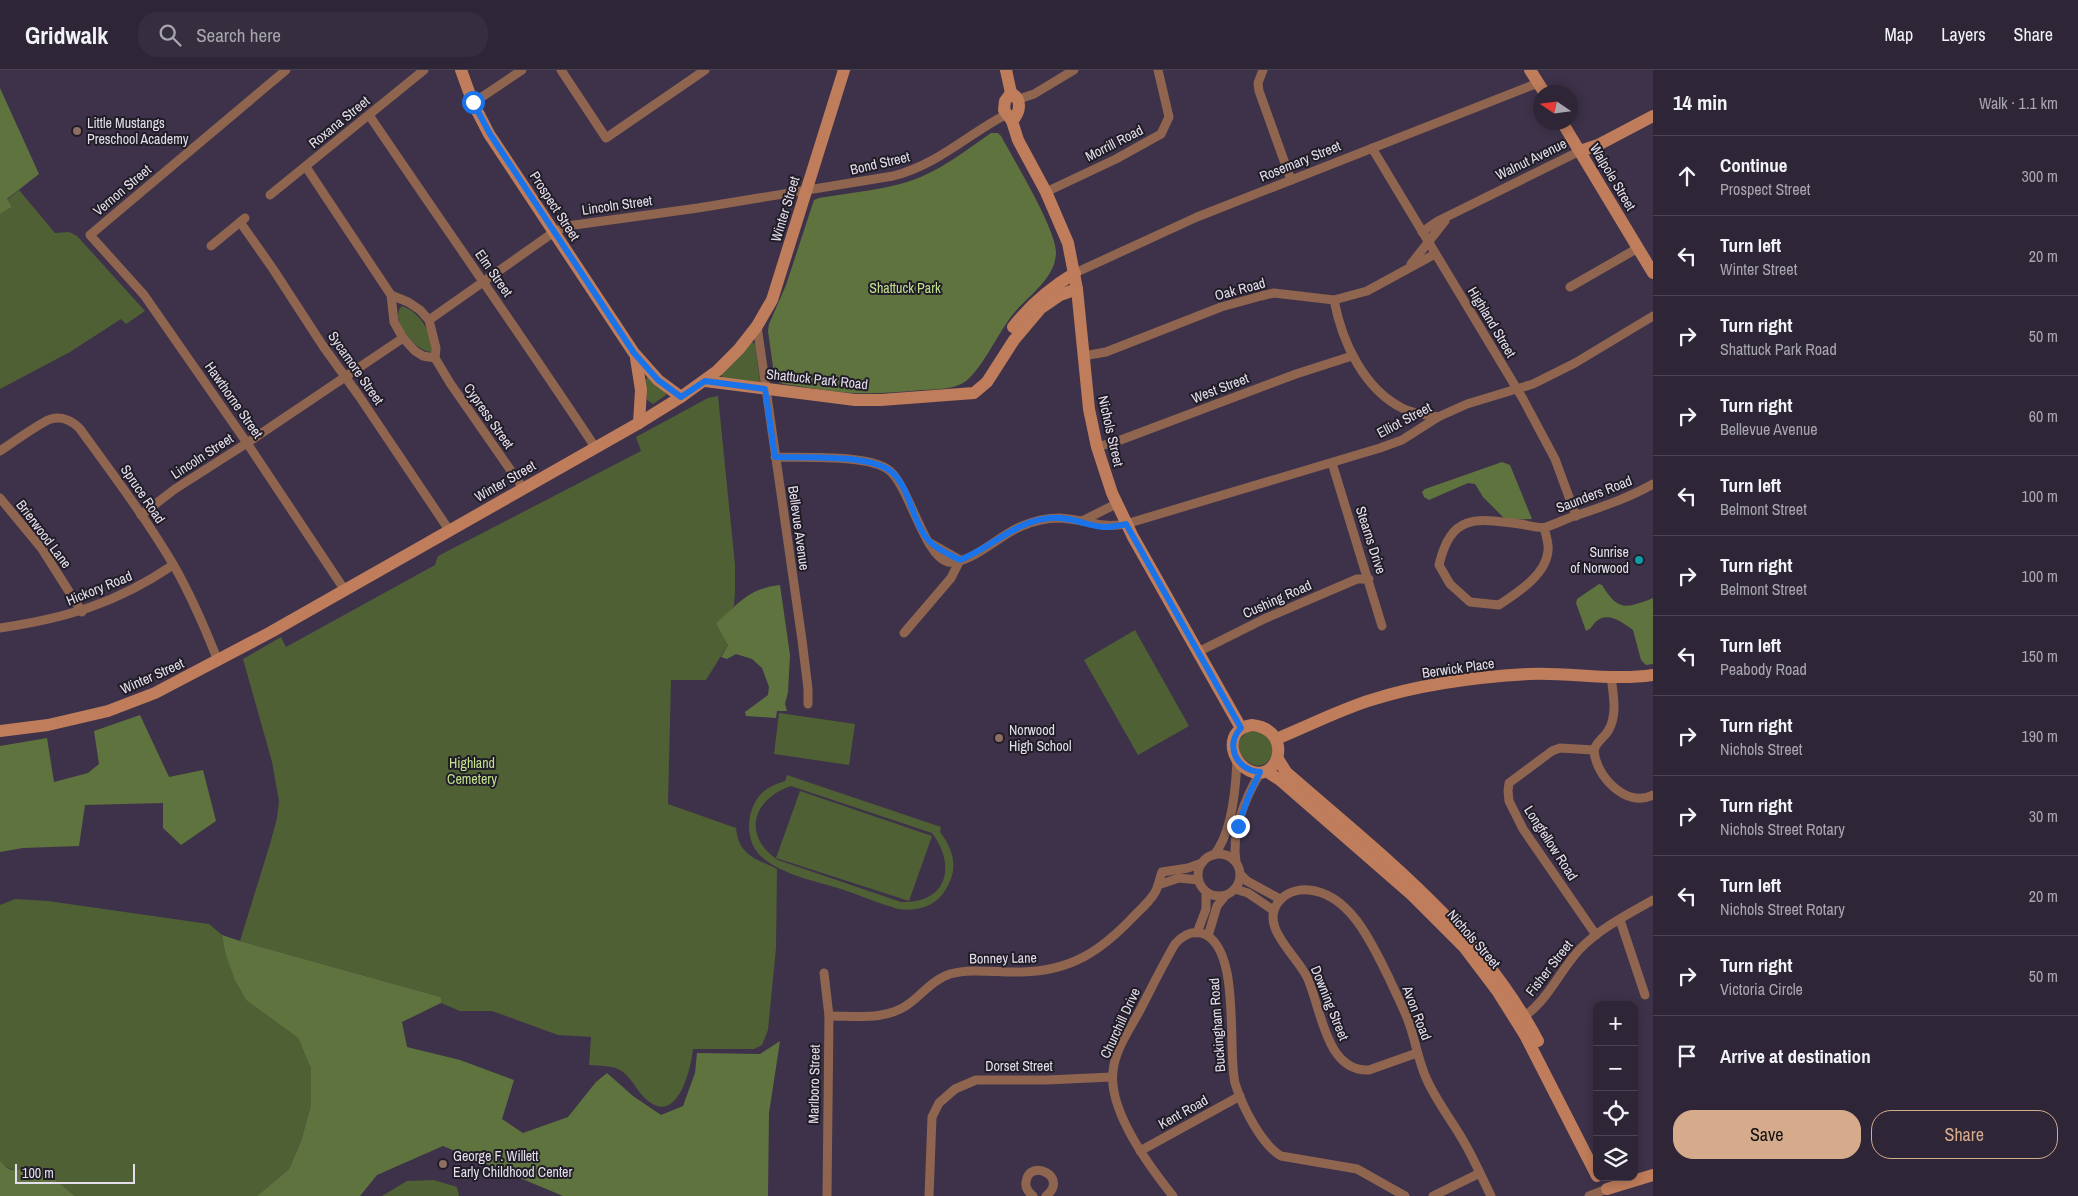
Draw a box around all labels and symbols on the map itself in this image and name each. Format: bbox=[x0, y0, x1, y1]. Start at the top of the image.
north arrow bbox=[1533, 85, 1578, 130]
route start bbox=[462, 91, 485, 114]
street label: Roxana Street bbox=[305, 92, 373, 152]
place label: Little Mustangs Preschool Academy bbox=[87, 114, 189, 148]
street label: Morrill Road bbox=[1082, 121, 1146, 165]
marker: Little Mustangs Preschool Academy bbox=[71, 125, 83, 137]
street label: Walnut Avenue bbox=[1493, 134, 1569, 184]
street label: Rosemary Street bbox=[1257, 137, 1343, 185]
street label: Walpole Street bbox=[1586, 140, 1640, 214]
street label: Bond Street bbox=[848, 147, 912, 179]
street label: Vernon Street bbox=[89, 161, 155, 219]
street label: Prospect Street bbox=[526, 168, 584, 244]
street label: Winter Street bbox=[767, 174, 803, 244]
street label: Lincoln Street bbox=[581, 191, 653, 219]
street label: Elm Street bbox=[471, 246, 517, 300]
street label: Oak Road bbox=[1213, 274, 1267, 304]
park label: Shattuck Park bbox=[869, 279, 941, 297]
street label: Highland Street bbox=[1464, 283, 1520, 361]
street label: Sycamore Street bbox=[324, 328, 388, 408]
street label: Hawthorne Street bbox=[201, 358, 267, 442]
street label: Shattuck Park Road bbox=[765, 365, 869, 393]
street label: West Street bbox=[1189, 369, 1251, 407]
street label: Cypress Street bbox=[460, 380, 518, 452]
street label: Nichols Street bbox=[1094, 394, 1128, 468]
street label: Elliot Street bbox=[1374, 398, 1434, 442]
street label: Lincoln Street bbox=[167, 429, 237, 483]
street label: Winter Street bbox=[471, 456, 539, 506]
street label: Spruce Road bbox=[117, 461, 169, 527]
street label: Saunders Road bbox=[1554, 471, 1634, 517]
street label: Bellevue Avenue bbox=[784, 484, 814, 572]
street label: Brierwood Lane bbox=[12, 496, 76, 572]
street label: Stearns Drive bbox=[1352, 504, 1390, 576]
place label: Sunrise of Norwood bbox=[1570, 543, 1629, 577]
marker: Sunrise of Norwood bbox=[1633, 554, 1645, 566]
street label: Hickory Road bbox=[63, 567, 135, 609]
street label: Cushing Road bbox=[1240, 576, 1314, 622]
street label: Winter Street bbox=[117, 654, 187, 698]
street label: Berwick Place bbox=[1421, 654, 1495, 682]
place label: Norwood High School bbox=[1009, 721, 1072, 755]
marker: Norwood High School bbox=[993, 732, 1005, 744]
park label: Highland Cemetery bbox=[447, 754, 497, 788]
street label: Longfellow Road bbox=[1520, 802, 1582, 884]
route end bbox=[1227, 815, 1250, 838]
street label: Nichols Street bbox=[1444, 906, 1504, 972]
street label: Fisher Street bbox=[1521, 936, 1577, 1000]
street label: Bonney Lane bbox=[969, 948, 1037, 968]
street label: Downing Street bbox=[1307, 963, 1353, 1043]
street label: Buckingham Road bbox=[1205, 977, 1229, 1073]
street label: Avon Road bbox=[1398, 982, 1436, 1043]
street label: Churchill Drive bbox=[1096, 985, 1144, 1061]
street label: Marlboro Street bbox=[804, 1044, 824, 1124]
street label: Dorset Street bbox=[985, 1057, 1053, 1075]
street label: Kent Road bbox=[1155, 1091, 1211, 1133]
place label: George F. Willett Early Childhood Center bbox=[453, 1147, 572, 1181]
marker: George F. Willett Early Childhood Center bbox=[437, 1158, 449, 1170]
scale bar bbox=[15, 1161, 135, 1184]

